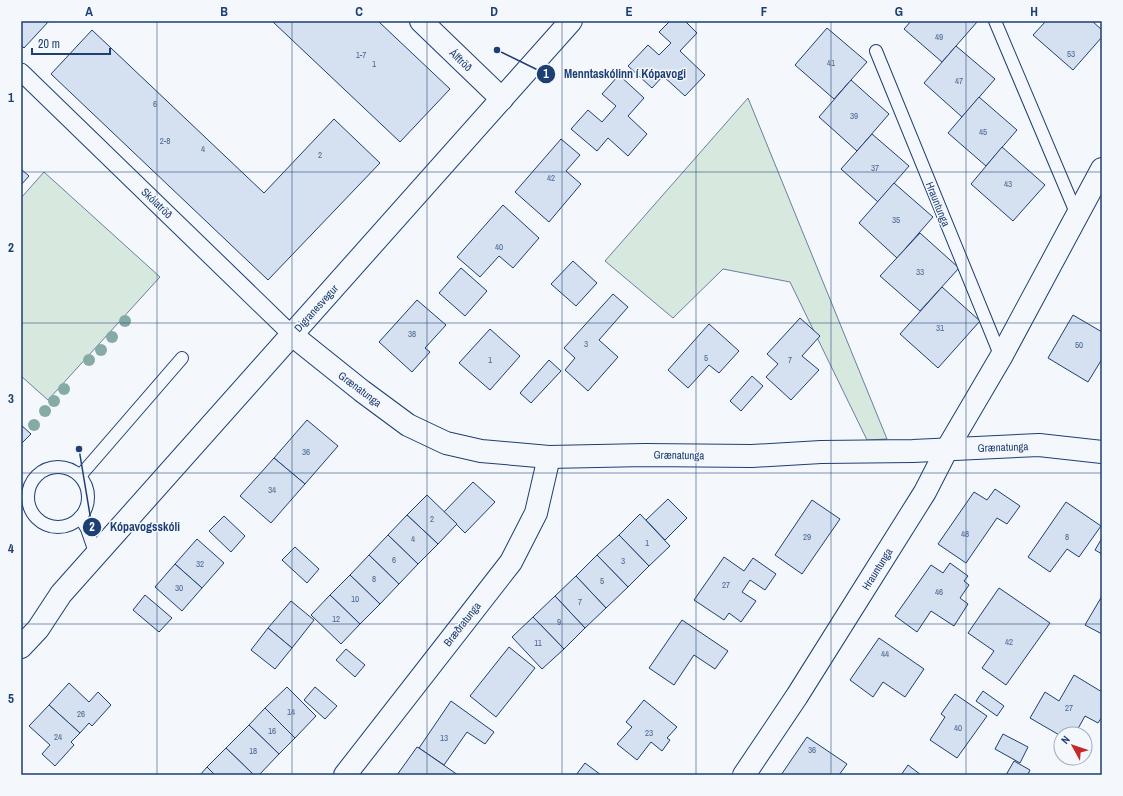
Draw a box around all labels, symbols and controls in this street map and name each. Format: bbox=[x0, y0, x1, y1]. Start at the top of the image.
text: A bbox=[85, 3, 93, 20]
text: B bbox=[220, 3, 228, 20]
text: C bbox=[355, 3, 363, 20]
text: D bbox=[490, 3, 498, 20]
text: E bbox=[625, 3, 633, 20]
text: F bbox=[761, 3, 768, 20]
text: G bbox=[895, 3, 903, 20]
text: H bbox=[1030, 3, 1038, 20]
scale bar bbox=[32, 30, 110, 56]
house number: 49 bbox=[935, 31, 943, 43]
text: 20 m bbox=[38, 36, 60, 52]
street label: Álftröð bbox=[446, 45, 475, 74]
house number: 53 bbox=[1067, 48, 1075, 60]
house number: 1-7 bbox=[356, 49, 366, 61]
house number: 41 bbox=[827, 57, 835, 69]
house number: 1 bbox=[372, 58, 376, 70]
callout: Menntaskólinn í Kópavogi bbox=[536, 62, 694, 86]
text: 1 bbox=[543, 66, 549, 82]
text: Menntaskólinn í Kópavogi bbox=[564, 66, 686, 82]
house number: 47 bbox=[955, 75, 963, 87]
text: 1 bbox=[8, 89, 14, 106]
house number: 6 bbox=[153, 98, 157, 110]
house number: 39 bbox=[850, 110, 858, 122]
house number: 45 bbox=[979, 126, 987, 138]
house number: 2-8 bbox=[160, 135, 170, 147]
house number: 4 bbox=[201, 143, 205, 155]
house number: 2 bbox=[318, 149, 322, 161]
house number: 37 bbox=[871, 162, 879, 174]
house number: 42 bbox=[547, 172, 555, 184]
house number: 43 bbox=[1004, 178, 1012, 190]
street label: Hrauntunga bbox=[923, 180, 953, 228]
street label: Skólatröð bbox=[138, 185, 176, 221]
house number: 35 bbox=[892, 214, 900, 226]
text: 2 bbox=[8, 239, 14, 256]
house number: 40 bbox=[495, 241, 503, 253]
house number: 33 bbox=[916, 266, 924, 278]
street label: Digranesvegur bbox=[291, 281, 341, 335]
house number: 31 bbox=[936, 322, 944, 334]
house number: 38 bbox=[408, 328, 416, 340]
house number: 3 bbox=[584, 338, 588, 350]
house number: 50 bbox=[1075, 339, 1083, 351]
house number: 5 bbox=[704, 352, 708, 364]
house number: 1 bbox=[488, 354, 492, 366]
house number: 7 bbox=[788, 354, 792, 366]
street label: Grænatunga bbox=[336, 368, 384, 410]
text: 3 bbox=[8, 390, 14, 407]
street label: Grænatunga bbox=[977, 439, 1029, 455]
house number: 36 bbox=[302, 446, 310, 458]
street label: Grænatunga bbox=[654, 448, 704, 462]
house number: 34 bbox=[268, 484, 276, 496]
house number: 2 bbox=[430, 513, 434, 525]
callout: Kópavogsskóli bbox=[82, 515, 188, 539]
text: 2 bbox=[89, 519, 95, 535]
text: Kópavogsskóli bbox=[110, 519, 180, 535]
house number: 48 bbox=[961, 528, 969, 540]
house number: 29 bbox=[803, 531, 811, 543]
house number: 8 bbox=[1065, 531, 1069, 543]
house number: 4 bbox=[411, 533, 415, 545]
house number: 1 bbox=[645, 537, 649, 549]
text: 4 bbox=[8, 540, 14, 557]
street label: Hrauntunga bbox=[859, 545, 895, 593]
house number: 6 bbox=[392, 554, 396, 566]
house number: 3 bbox=[621, 555, 625, 567]
house number: 32 bbox=[196, 558, 204, 570]
house number: 8 bbox=[372, 573, 376, 585]
house number: 5 bbox=[600, 575, 604, 587]
house number: 27 bbox=[722, 579, 730, 591]
house number: 30 bbox=[175, 582, 183, 594]
house number: 46 bbox=[935, 586, 943, 598]
house number: 10 bbox=[351, 593, 359, 605]
house number: 7 bbox=[578, 596, 582, 608]
street label: Bræðratunga bbox=[440, 599, 484, 649]
house number: 12 bbox=[332, 613, 340, 625]
house number: 9 bbox=[557, 616, 561, 628]
house number: 42 bbox=[1005, 636, 1013, 648]
house number: 11 bbox=[534, 637, 542, 649]
house number: 44 bbox=[881, 648, 889, 660]
text: 5 bbox=[8, 690, 14, 707]
house number: 27 bbox=[1065, 702, 1073, 714]
house number: 14 bbox=[287, 706, 295, 718]
house number: 26 bbox=[77, 708, 85, 720]
house number: 40 bbox=[954, 722, 962, 734]
house number: 16 bbox=[268, 725, 276, 737]
north arrow bbox=[1053, 726, 1093, 766]
house number: 23 bbox=[645, 727, 653, 739]
house number: 24 bbox=[54, 731, 62, 743]
house number: 13 bbox=[440, 732, 448, 744]
text: N bbox=[1058, 733, 1073, 747]
house number: 36 bbox=[808, 744, 816, 756]
house number: 18 bbox=[249, 745, 257, 757]

